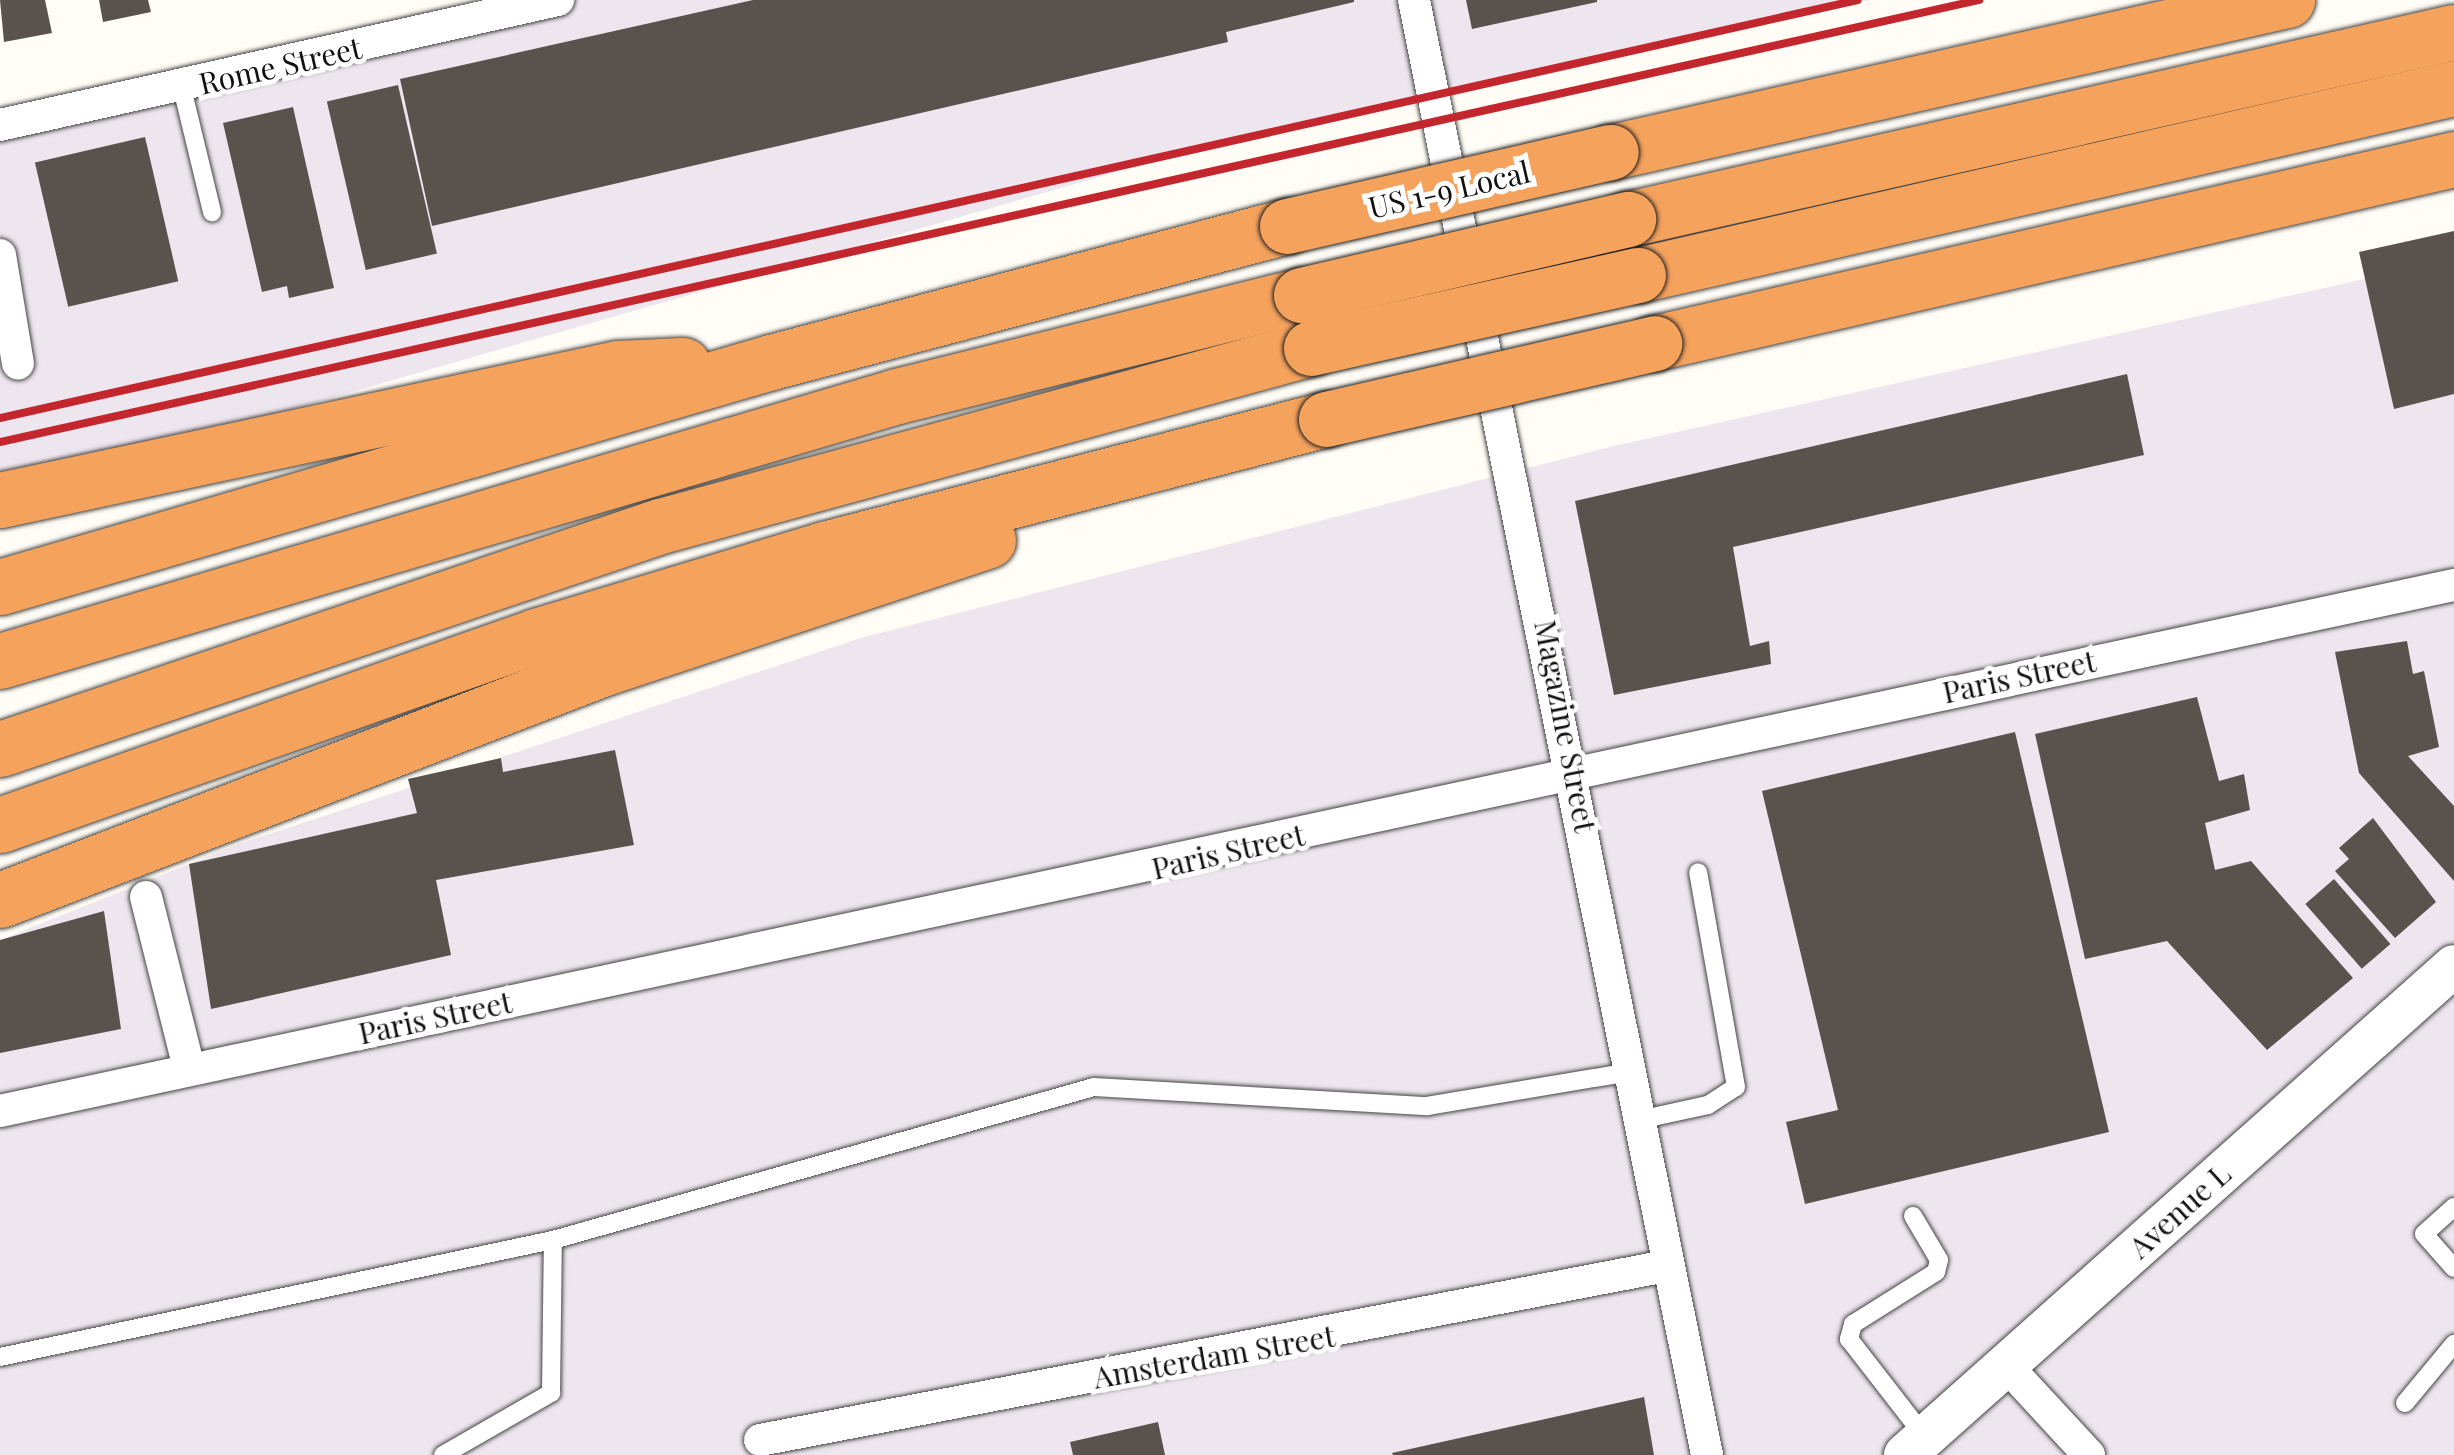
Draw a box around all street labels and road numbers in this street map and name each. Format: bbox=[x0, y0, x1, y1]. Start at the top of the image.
street label: Rome Street bbox=[195, 29, 365, 101]
street label: US 1-9 Local bbox=[1365, 153, 1533, 225]
street label: Magazine Street bbox=[1528, 617, 1604, 835]
street label: Paris Street bbox=[1939, 642, 2099, 710]
street label: Paris Street bbox=[1148, 816, 1308, 886]
street label: Paris Street bbox=[355, 983, 515, 1051]
street label: Avenue L bbox=[2121, 1155, 2237, 1265]
street label: Amsterdam Street bbox=[1090, 1317, 1338, 1395]

